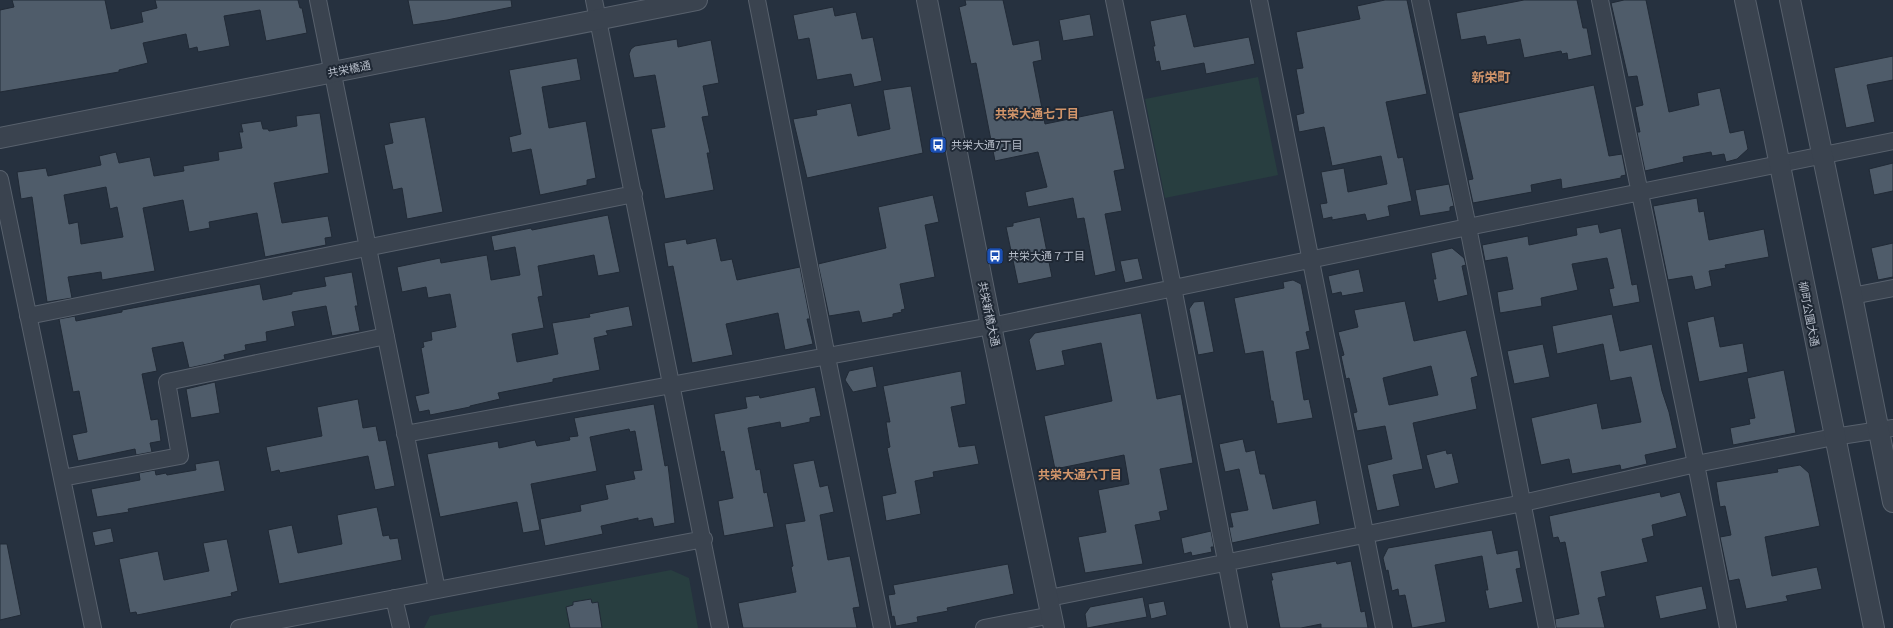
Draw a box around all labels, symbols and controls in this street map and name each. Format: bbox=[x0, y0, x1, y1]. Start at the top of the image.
street label: 共栄橋通 bbox=[326, 59, 372, 80]
district label: 新栄町 bbox=[1471, 70, 1511, 85]
district label: 共栄大通七丁目 bbox=[995, 107, 1079, 121]
bus stop icon: 共栄大通7丁目 bbox=[928, 135, 948, 155]
place label: 共栄大通7丁目 bbox=[951, 139, 1022, 152]
bus stop icon: 共栄大通７丁目 bbox=[985, 246, 1005, 266]
place label: 共栄大通７丁目 bbox=[1008, 250, 1085, 263]
street label: 共栄新橋大通 bbox=[975, 280, 1002, 348]
street label: 柳町公園大通 bbox=[1796, 280, 1821, 348]
district label: 共栄大通六丁目 bbox=[1038, 468, 1122, 482]

